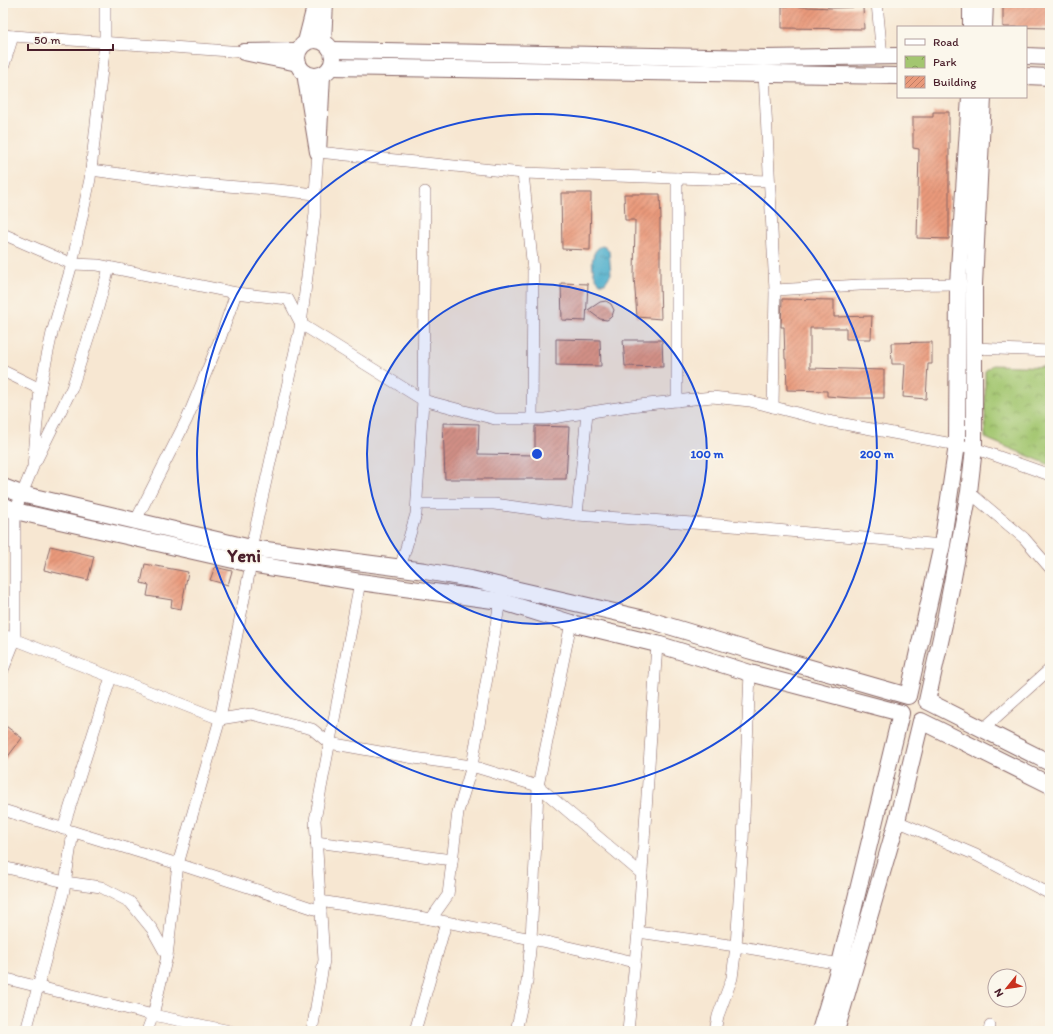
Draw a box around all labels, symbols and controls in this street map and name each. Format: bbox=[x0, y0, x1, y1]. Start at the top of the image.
scale bar bbox=[28, 26, 113, 52]
legend bbox=[897, 26, 1027, 98]
text: 50 m bbox=[34, 33, 60, 47]
text: Road bbox=[933, 35, 959, 49]
text: Park bbox=[933, 55, 957, 69]
text: Building bbox=[933, 75, 977, 89]
centre of rings bbox=[530, 447, 544, 461]
text: 100 m bbox=[690, 447, 724, 461]
text: 200 m bbox=[860, 447, 895, 461]
district label: Yeni bbox=[226, 545, 261, 567]
north arrow bbox=[987, 968, 1027, 1008]
text: N bbox=[991, 986, 1006, 999]

